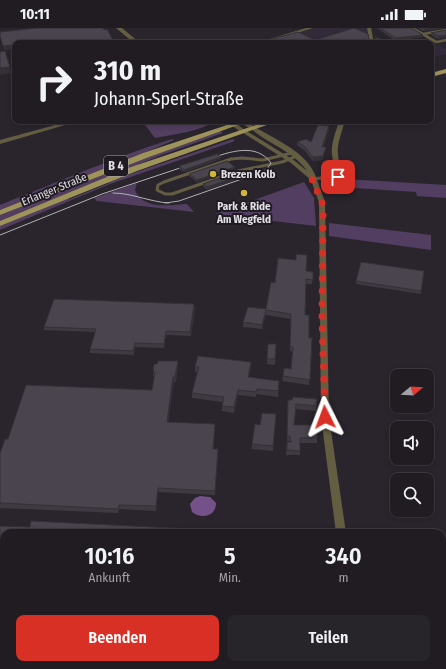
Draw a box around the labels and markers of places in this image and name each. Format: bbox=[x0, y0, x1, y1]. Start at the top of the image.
pin bbox=[321, 160, 355, 194]
place label: Brezen Kolb bbox=[221, 168, 276, 181]
marker: Brezen Kolb bbox=[208, 169, 218, 179]
marker: Park & Ride Am Wegfeld bbox=[239, 188, 249, 198]
place label: Park & Ride Am Wegfeld bbox=[216, 200, 271, 226]

